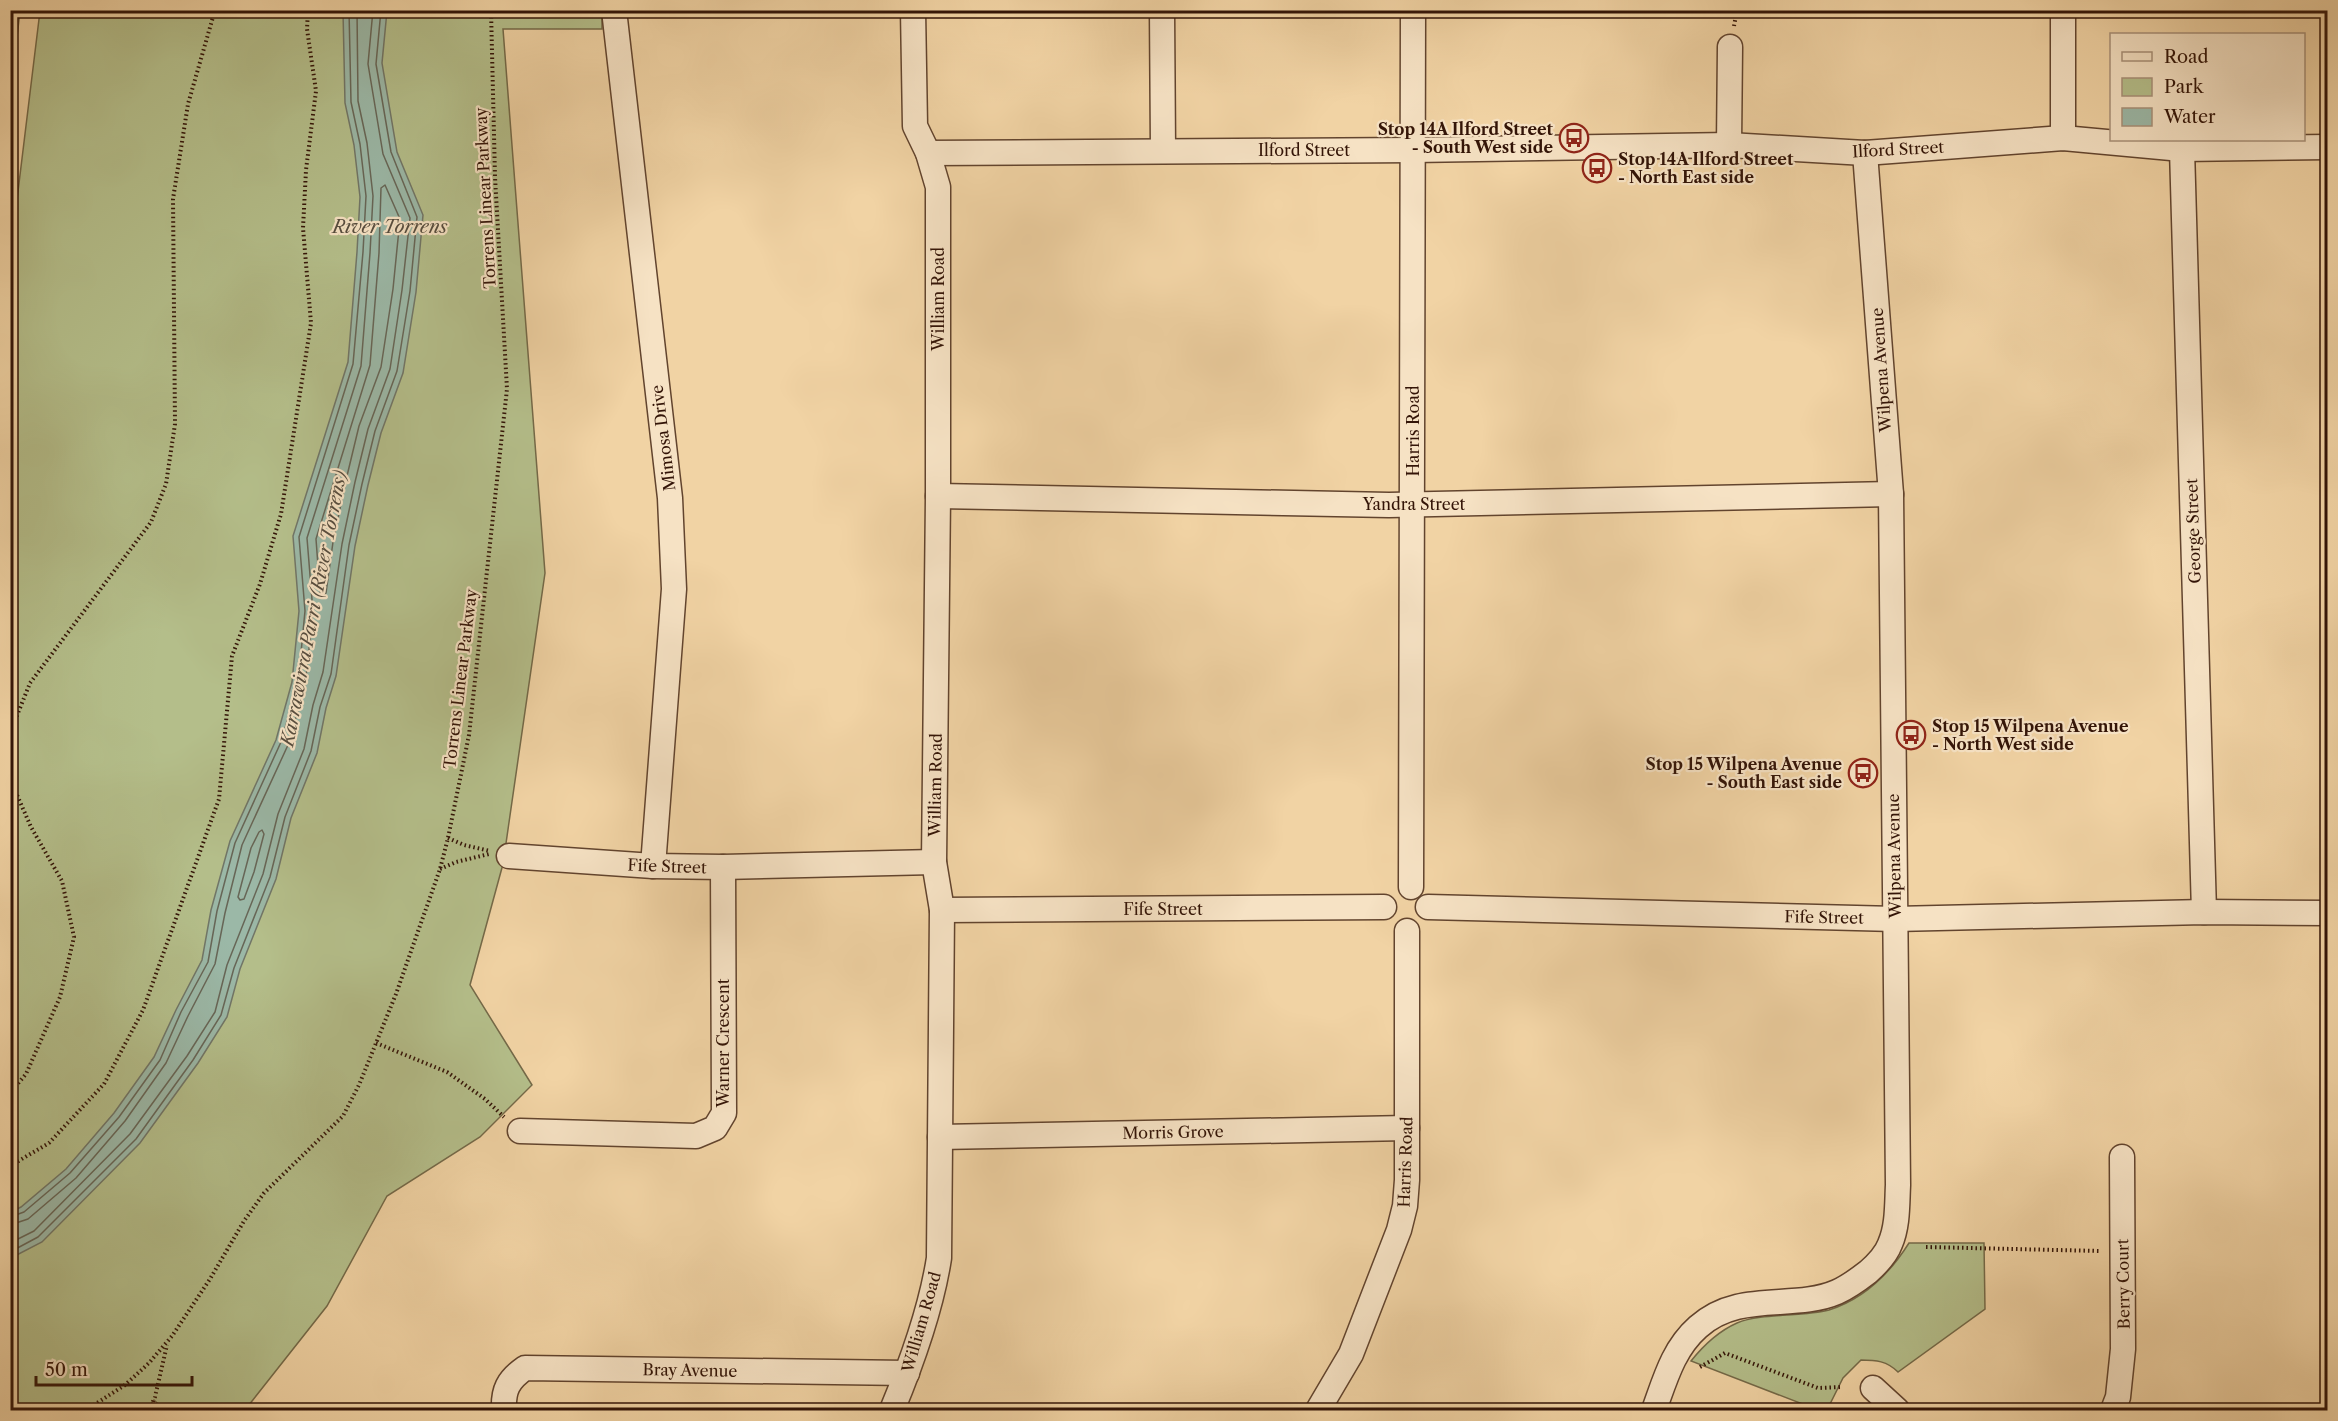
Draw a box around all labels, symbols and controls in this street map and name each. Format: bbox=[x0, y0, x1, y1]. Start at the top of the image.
legend bbox=[2110, 33, 2305, 141]
text: Road bbox=[2164, 46, 2209, 68]
text: Park bbox=[2164, 76, 2205, 98]
street label: Torrens Linear Parkway bbox=[470, 106, 500, 289]
text: Water bbox=[2163, 106, 2216, 128]
place label: Stop 14A Ilford Street - South West side bbox=[1378, 119, 1554, 157]
bus stop icon: Stop 14A Ilford Street - South West side bbox=[1558, 122, 1590, 154]
street label: Ilford Street bbox=[1852, 137, 1945, 161]
street label: Ilford Street bbox=[1258, 140, 1350, 160]
place label: Stop 14A Ilford Street - North East side bbox=[1618, 149, 1794, 187]
bus stop icon: Stop 14A Ilford Street - North East side bbox=[1581, 152, 1613, 184]
water label: River Torrens bbox=[331, 216, 448, 238]
street label: William Road bbox=[928, 247, 948, 352]
street label: Wilpena Avenue bbox=[1867, 307, 1895, 434]
street label: Mimosa Drive bbox=[647, 384, 679, 492]
street label: Harris Road bbox=[1403, 385, 1423, 477]
water label: Karrawirra Parri (River Torrens) bbox=[276, 468, 352, 750]
street label: George Street bbox=[2181, 478, 2205, 584]
street label: Yandra Street bbox=[1362, 494, 1466, 514]
street label: Torrens Linear Parkway bbox=[439, 587, 481, 770]
place label: Stop 15 Wilpena Avenue - North West side bbox=[1932, 716, 2129, 754]
bus stop icon: Stop 15 Wilpena Avenue - North West side bbox=[1895, 719, 1927, 751]
street label: William Road bbox=[924, 733, 946, 838]
place label: Stop 15 Wilpena Avenue - South East side bbox=[1646, 754, 1842, 792]
bus stop icon: Stop 15 Wilpena Avenue - South East side bbox=[1847, 757, 1879, 789]
street label: Wilpena Avenue bbox=[1883, 793, 1905, 920]
street label: Fife Street bbox=[627, 855, 707, 877]
street label: Fife Street bbox=[1123, 899, 1203, 919]
street label: Fife Street bbox=[1784, 906, 1864, 928]
street label: Warner Crescent bbox=[713, 978, 733, 1108]
street label: Harris Road bbox=[1393, 1116, 1417, 1208]
street label: Morris Grove bbox=[1122, 1121, 1224, 1143]
street label: Berry Court bbox=[2112, 1238, 2134, 1330]
street label: William Road bbox=[897, 1269, 945, 1376]
scale bar bbox=[36, 1349, 192, 1387]
text: 50 m bbox=[45, 1359, 88, 1381]
street label: Bray Avenue bbox=[642, 1359, 738, 1381]

